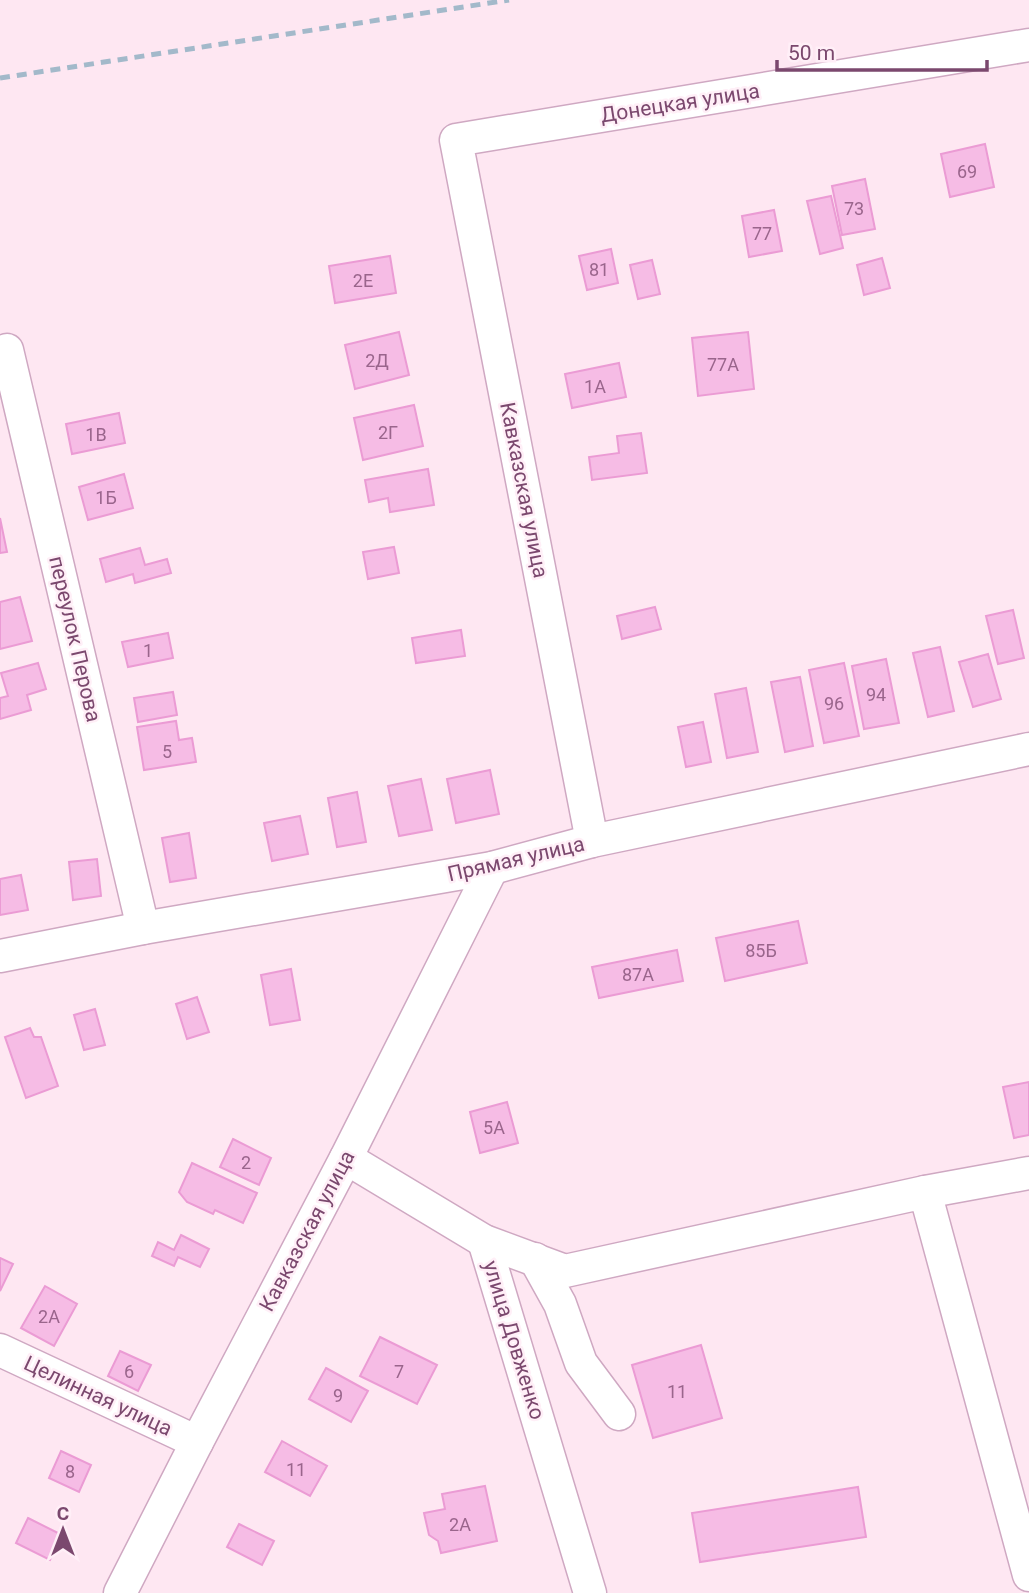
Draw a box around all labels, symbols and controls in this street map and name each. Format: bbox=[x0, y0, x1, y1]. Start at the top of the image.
scale bar bbox=[777, 28, 987, 72]
text: 50 m bbox=[788, 41, 835, 65]
street label: Донецкая улица bbox=[599, 79, 761, 127]
house number: 69 bbox=[957, 161, 977, 182]
house number: 73 bbox=[844, 198, 864, 219]
house number: 77 bbox=[752, 223, 772, 244]
house number: 81 bbox=[589, 259, 609, 280]
house number: 2Е bbox=[353, 270, 373, 291]
house number: 2Д bbox=[365, 350, 389, 371]
house number: 77А bbox=[707, 354, 739, 375]
house number: 1А bbox=[584, 376, 606, 397]
street label: Кавказская улица bbox=[495, 400, 553, 580]
house number: 2Г bbox=[378, 422, 398, 443]
house number: 1В bbox=[85, 424, 107, 445]
house number: 1Б bbox=[95, 487, 117, 508]
street label: переулок Перова bbox=[44, 554, 106, 724]
house number: 1 bbox=[143, 640, 153, 661]
house number: 94 bbox=[866, 684, 886, 705]
house number: 96 bbox=[824, 693, 844, 714]
house number: 5 bbox=[162, 741, 172, 762]
street label: Прямая улица bbox=[445, 832, 587, 886]
house number: 85Б bbox=[745, 940, 777, 961]
house number: 87А bbox=[622, 964, 654, 985]
house number: 5А bbox=[483, 1117, 505, 1138]
street label: Кавказская улица bbox=[255, 1147, 359, 1315]
house number: 2 bbox=[241, 1152, 251, 1173]
street label: улица Довженко bbox=[478, 1258, 550, 1422]
house number: 2А bbox=[38, 1306, 60, 1327]
street label: Целинная улица bbox=[20, 1351, 176, 1441]
house number: 6 bbox=[124, 1361, 134, 1382]
house number: 7 bbox=[394, 1361, 404, 1382]
house number: 11 bbox=[667, 1381, 687, 1402]
house number: 9 bbox=[333, 1385, 343, 1406]
house number: 11 bbox=[286, 1459, 306, 1480]
house number: 8 bbox=[65, 1461, 75, 1482]
north arrow bbox=[28, 1495, 98, 1565]
text: С bbox=[57, 1502, 69, 1525]
house number: 2А bbox=[449, 1514, 471, 1535]

